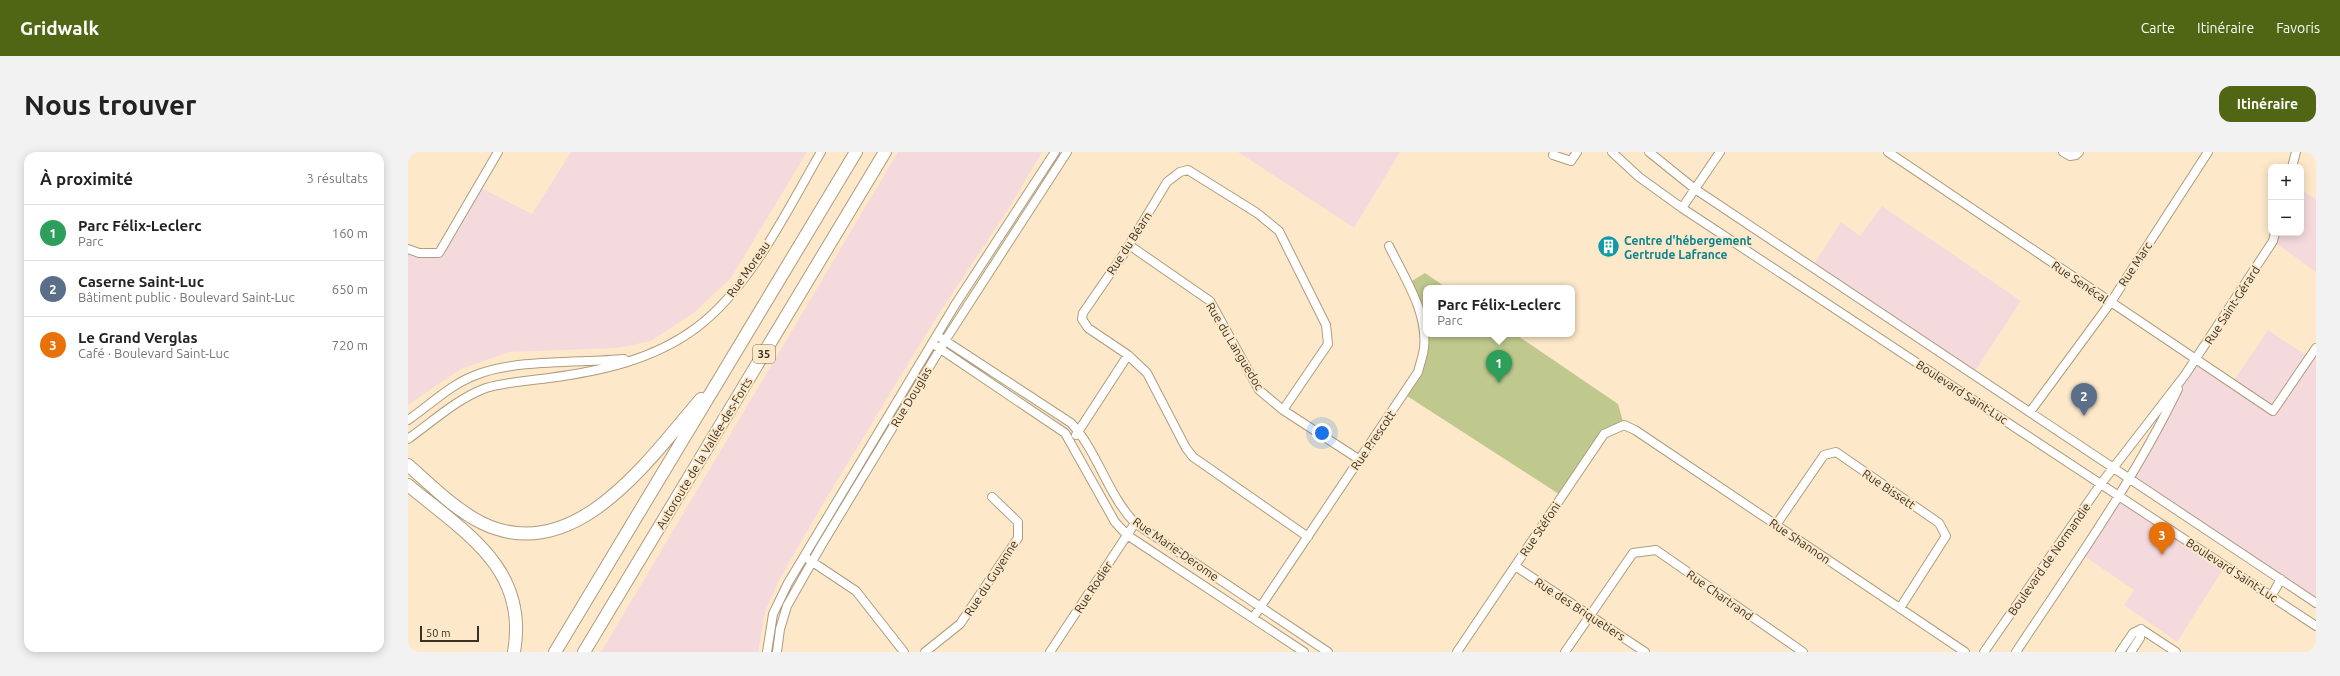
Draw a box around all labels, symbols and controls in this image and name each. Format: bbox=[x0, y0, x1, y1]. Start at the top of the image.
text: Gridwalk bbox=[20, 17, 99, 39]
text: Carte bbox=[2141, 20, 2175, 36]
text: Itinéraire bbox=[2197, 20, 2254, 36]
text: Favoris bbox=[2276, 20, 2320, 36]
button: Itinéraire bbox=[2219, 86, 2316, 122]
text: Nous trouver bbox=[24, 89, 197, 120]
map controls bbox=[2268, 164, 2304, 236]
button: + bbox=[2268, 164, 2304, 200]
text: À proximité bbox=[40, 169, 133, 188]
text: 3 résultats bbox=[307, 171, 368, 185]
button: − bbox=[2268, 200, 2304, 236]
street label: Rue du Béarn bbox=[1104, 209, 1154, 277]
text: Parc Félix-Leclerc bbox=[78, 217, 202, 234]
text: 1 bbox=[49, 226, 57, 240]
text: 160 m bbox=[332, 226, 368, 240]
text: Parc bbox=[78, 234, 103, 248]
building icon: Centre d'hébergement Gertrude Lafrance bbox=[1596, 234, 1622, 260]
place label: Centre d'hébergement Gertrude Lafrance bbox=[1624, 234, 1752, 261]
street label: Rue Moreau bbox=[724, 239, 772, 299]
street label: Rue Marc bbox=[2116, 239, 2154, 289]
street label: Rue Senécal bbox=[2049, 258, 2111, 306]
street label: Rue Saint-Gérard bbox=[2202, 263, 2262, 347]
text: Caserne Saint-Luc bbox=[78, 273, 204, 290]
text: 2 bbox=[49, 282, 57, 296]
text: 650 m bbox=[332, 282, 368, 296]
popup bbox=[1423, 285, 1575, 337]
text: Bâtiment public · Boulevard Saint-Luc bbox=[78, 290, 295, 304]
text: Parc Félix-Leclerc bbox=[1437, 296, 1561, 313]
street label: Rue du Languedoc bbox=[1204, 300, 1266, 392]
text: Parc bbox=[1437, 313, 1462, 327]
text: Le Grand Verglas bbox=[78, 329, 198, 346]
text: 3 bbox=[49, 338, 57, 352]
text: 720 m bbox=[332, 338, 368, 352]
road number: 35 bbox=[753, 345, 775, 363]
text: Café · Boulevard Saint-Luc bbox=[78, 346, 229, 360]
pin: 1 bbox=[1486, 350, 1512, 383]
street label: Boulevard Saint-Luc bbox=[1914, 358, 2010, 427]
street label: Rue Douglas bbox=[888, 365, 934, 429]
street label: Autoroute de la Vallée-des-Forts bbox=[654, 375, 754, 531]
pin: 2 bbox=[2071, 383, 2097, 416]
street label: Rue Prescott bbox=[1348, 407, 1398, 472]
your location bbox=[1312, 423, 1332, 443]
street label: Rue Bissett bbox=[1860, 467, 1918, 512]
street label: Rue Stéfoni bbox=[1517, 499, 1563, 559]
street label: Boulevard de Normandie bbox=[2005, 500, 2093, 618]
street label: Rue Marie-Derome bbox=[1131, 515, 1221, 583]
street label: Rue Shannon bbox=[1767, 516, 1833, 566]
pin: 3 bbox=[2149, 522, 2175, 555]
street label: Boulevard Saint-Luc bbox=[2184, 536, 2280, 605]
street label: Rue du Guyenne bbox=[962, 538, 1020, 618]
street label: Rue Rodier bbox=[1071, 558, 1115, 615]
street label: Rue Chartrand bbox=[1684, 567, 1756, 623]
street label: Rue des Briquetiers bbox=[1532, 575, 1628, 643]
scale bar bbox=[420, 624, 479, 643]
text: 50 m bbox=[426, 627, 450, 639]

